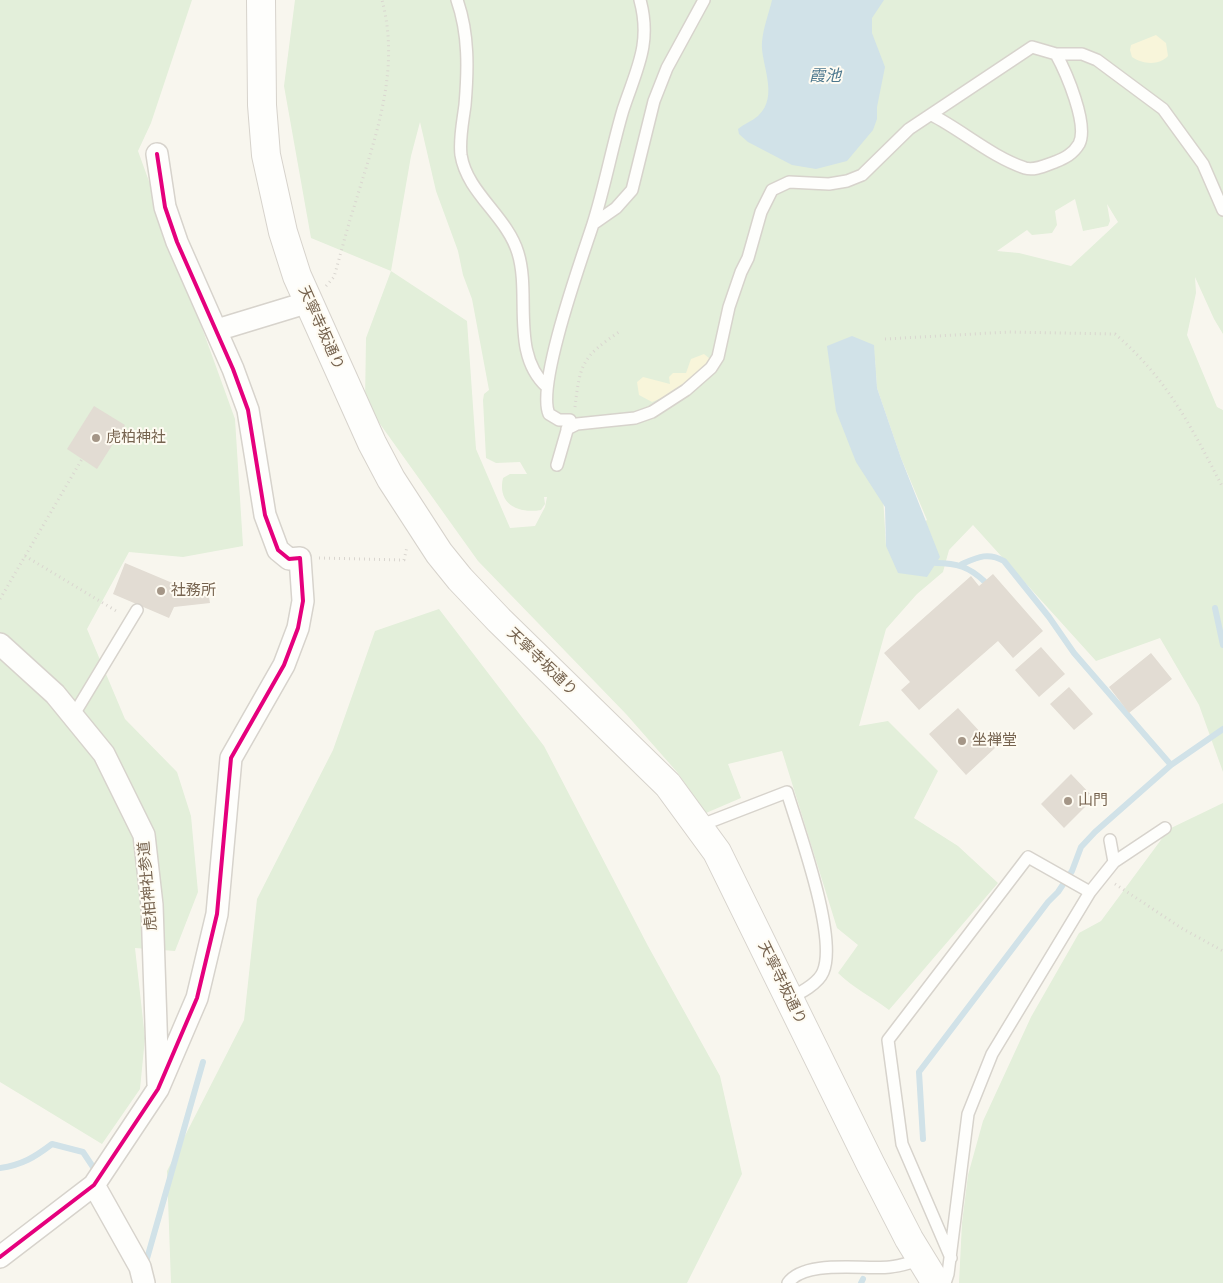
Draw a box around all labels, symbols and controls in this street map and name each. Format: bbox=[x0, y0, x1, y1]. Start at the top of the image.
water label: 霞池 bbox=[809, 66, 841, 86]
street label: 天寧寺坂通り bbox=[294, 283, 348, 373]
place label: 虎柏神社 bbox=[106, 429, 166, 447]
marker: 虎柏神社 bbox=[90, 432, 102, 444]
place label: 社務所 bbox=[171, 582, 216, 600]
marker: 社務所 bbox=[155, 585, 167, 597]
street label: 天寧寺坂通り bbox=[503, 624, 581, 700]
place label: 坐禅堂 bbox=[972, 732, 1017, 750]
marker: 坐禅堂 bbox=[956, 735, 968, 747]
place label: 山門 bbox=[1078, 792, 1108, 810]
marker: 山門 bbox=[1062, 795, 1074, 807]
street label: 虎柏神社参道 bbox=[135, 840, 161, 932]
street label: 天寧寺坂通り bbox=[754, 939, 810, 1027]

